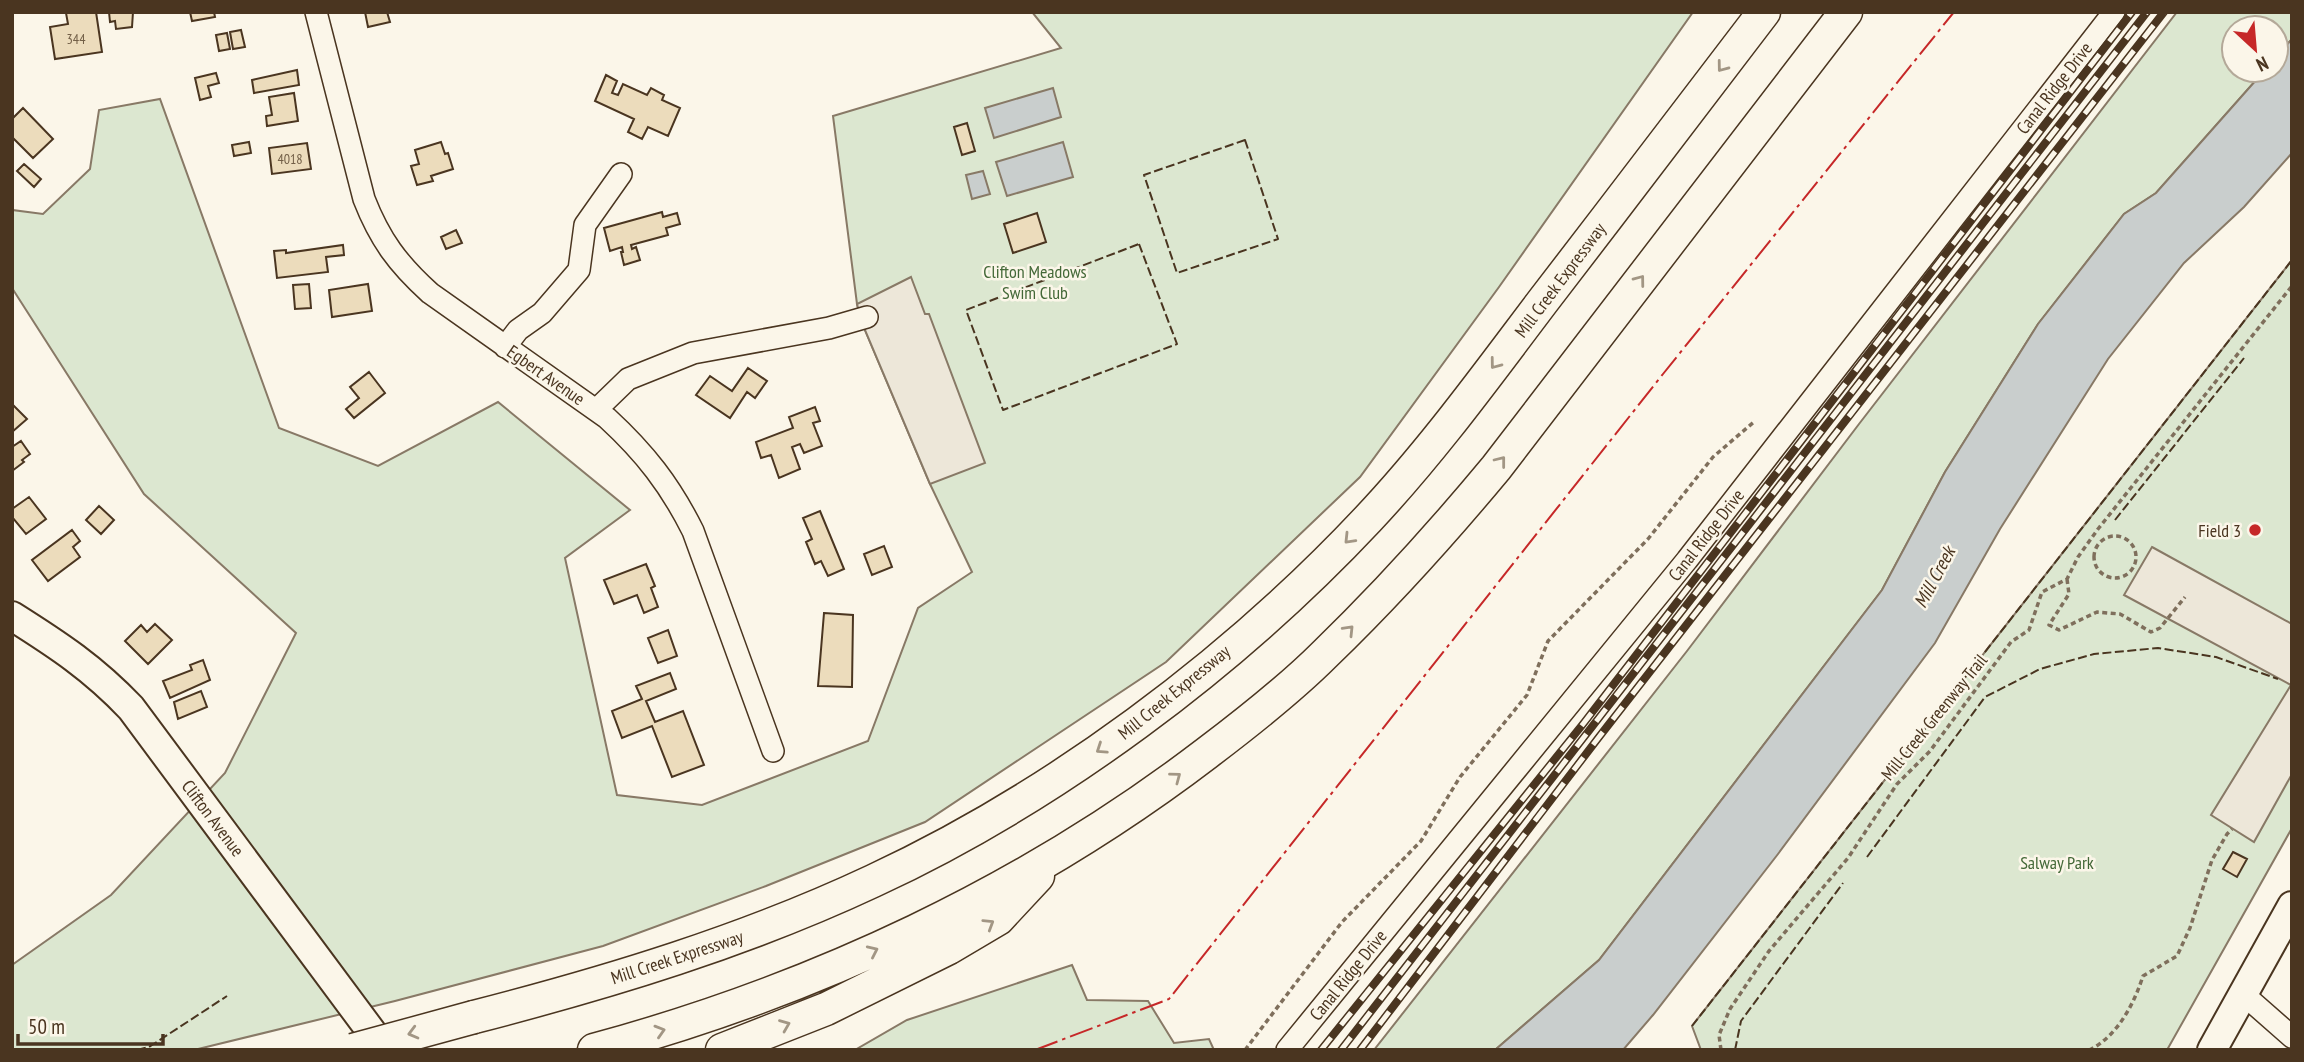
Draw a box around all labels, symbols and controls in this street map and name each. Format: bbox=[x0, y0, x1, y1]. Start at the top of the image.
north arrow bbox=[2220, 14, 2290, 84]
house number: 344 bbox=[67, 30, 86, 48]
street label: Canal Ridge Drive bbox=[2011, 37, 2097, 139]
text: N bbox=[2253, 51, 2272, 77]
one-way arrow bbox=[1718, 59, 1731, 71]
house number: 4018 bbox=[277, 150, 303, 168]
street label: Mill Creek Expressway bbox=[1509, 218, 1611, 342]
park label: Clifton Meadows Swim Club bbox=[983, 260, 1087, 304]
one-way arrow bbox=[1632, 276, 1644, 288]
street label: Egbert Avenue bbox=[503, 340, 589, 410]
one-way arrow bbox=[1491, 357, 1504, 369]
one-way arrow bbox=[1493, 456, 1506, 468]
street label: Canal Ridge Drive bbox=[1663, 484, 1749, 586]
place label: Field 3 bbox=[2198, 519, 2241, 542]
marker: Field 3 bbox=[2247, 522, 2263, 538]
one-way arrow bbox=[1345, 531, 1358, 544]
water label: Mill Creek bbox=[1908, 540, 1961, 612]
one-way arrow bbox=[1341, 625, 1354, 638]
street label: Mill Creek Expressway bbox=[1113, 640, 1235, 744]
street label: Mill Creek Greenway Trail bbox=[1876, 648, 1993, 785]
one-way arrow bbox=[1096, 740, 1109, 753]
one-way arrow bbox=[1168, 772, 1181, 785]
street label: Clifton Avenue bbox=[177, 775, 249, 861]
park label: Salway Park bbox=[2020, 851, 2094, 874]
one-way arrow bbox=[981, 920, 994, 933]
street label: Mill Creek Expressway bbox=[608, 925, 746, 989]
street label: Canal Ridge Drive bbox=[1304, 925, 1392, 1025]
one-way arrow bbox=[865, 946, 878, 960]
scale bar bbox=[18, 1002, 163, 1046]
text: 50 m bbox=[28, 1013, 65, 1040]
one-way arrow bbox=[779, 1019, 791, 1033]
one-way arrow bbox=[408, 1025, 420, 1040]
one-way arrow bbox=[653, 1025, 665, 1039]

